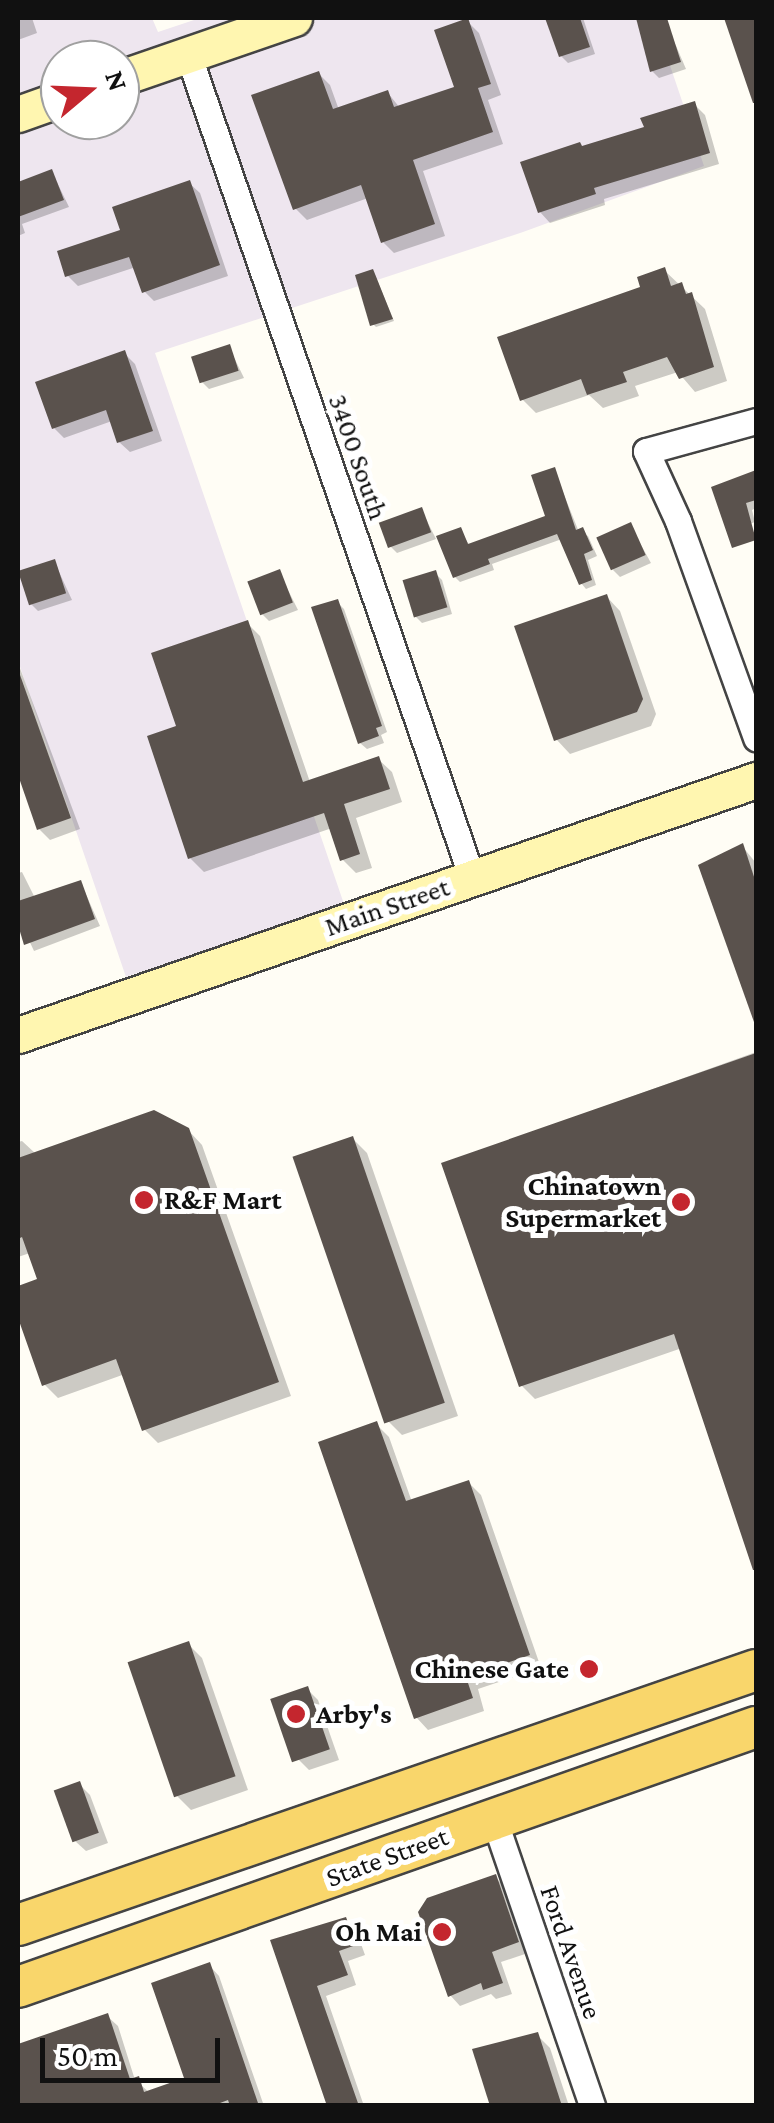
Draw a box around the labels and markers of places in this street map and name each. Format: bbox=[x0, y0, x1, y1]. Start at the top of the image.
place label: Chinatown Supermarket bbox=[505, 1169, 661, 1235]
place label: R&F Mart bbox=[164, 1183, 282, 1217]
marker: R&F Mart bbox=[133, 1189, 155, 1211]
marker: Chinatown Supermarket bbox=[670, 1191, 692, 1213]
place label: Chinese Gate bbox=[414, 1652, 569, 1686]
marker: Chinese Gate bbox=[578, 1658, 600, 1680]
place label: Arby's bbox=[316, 1697, 392, 1731]
marker: Arby's bbox=[285, 1703, 307, 1725]
place label: Oh Mai bbox=[335, 1915, 422, 1949]
marker: Oh Mai bbox=[431, 1921, 453, 1943]

